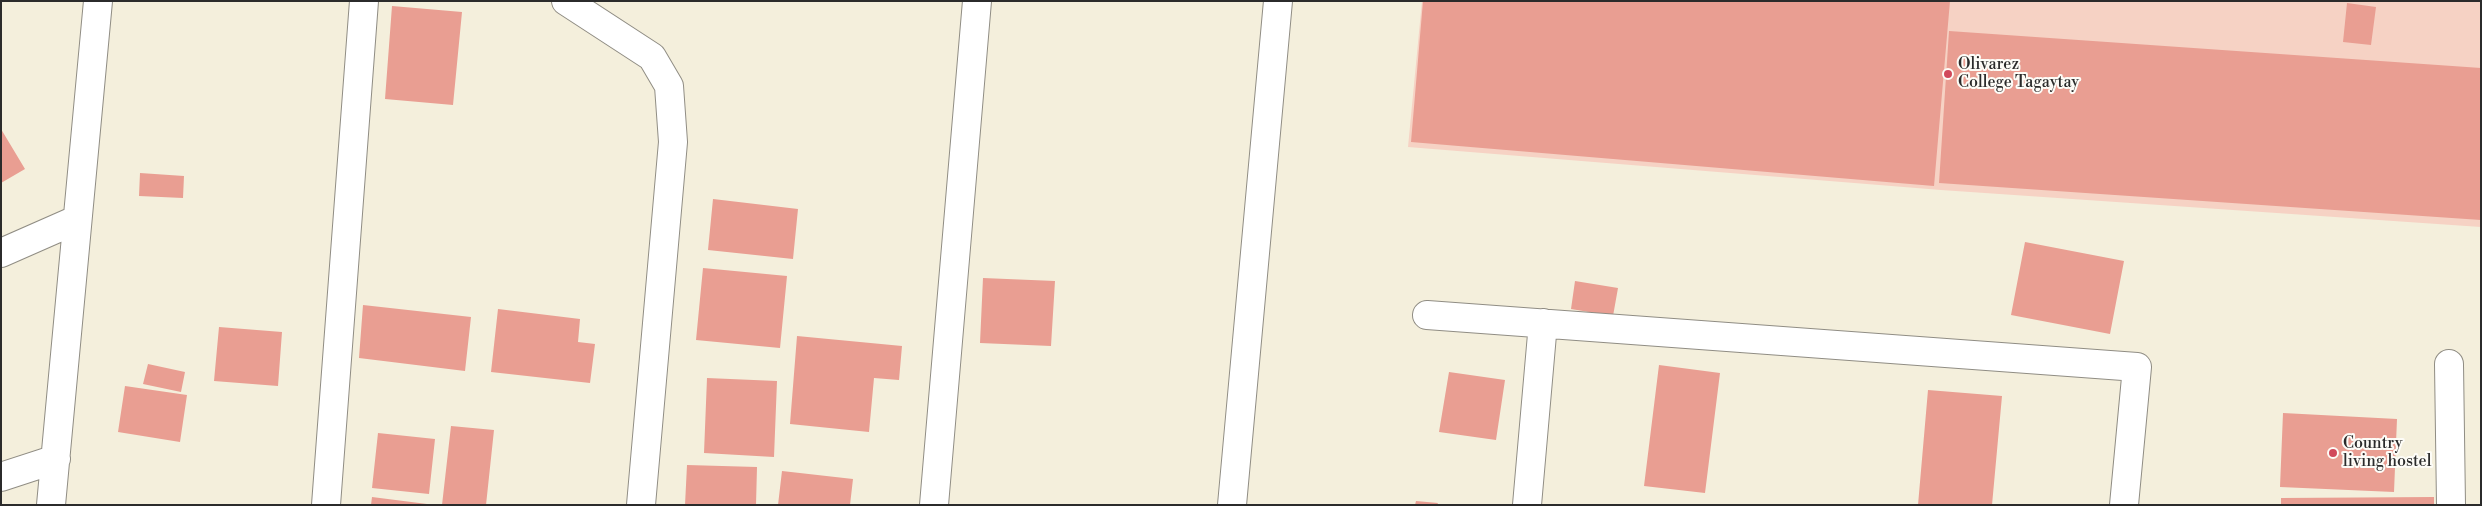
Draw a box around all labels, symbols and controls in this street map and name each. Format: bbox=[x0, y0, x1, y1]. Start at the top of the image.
place label: Olivarez College Tagaytay bbox=[1958, 55, 2079, 93]
marker: Olivarez College Tagaytay bbox=[1942, 68, 1954, 80]
place label: Country living hostel bbox=[2343, 434, 2431, 472]
marker: Country living hostel bbox=[2327, 447, 2339, 459]

